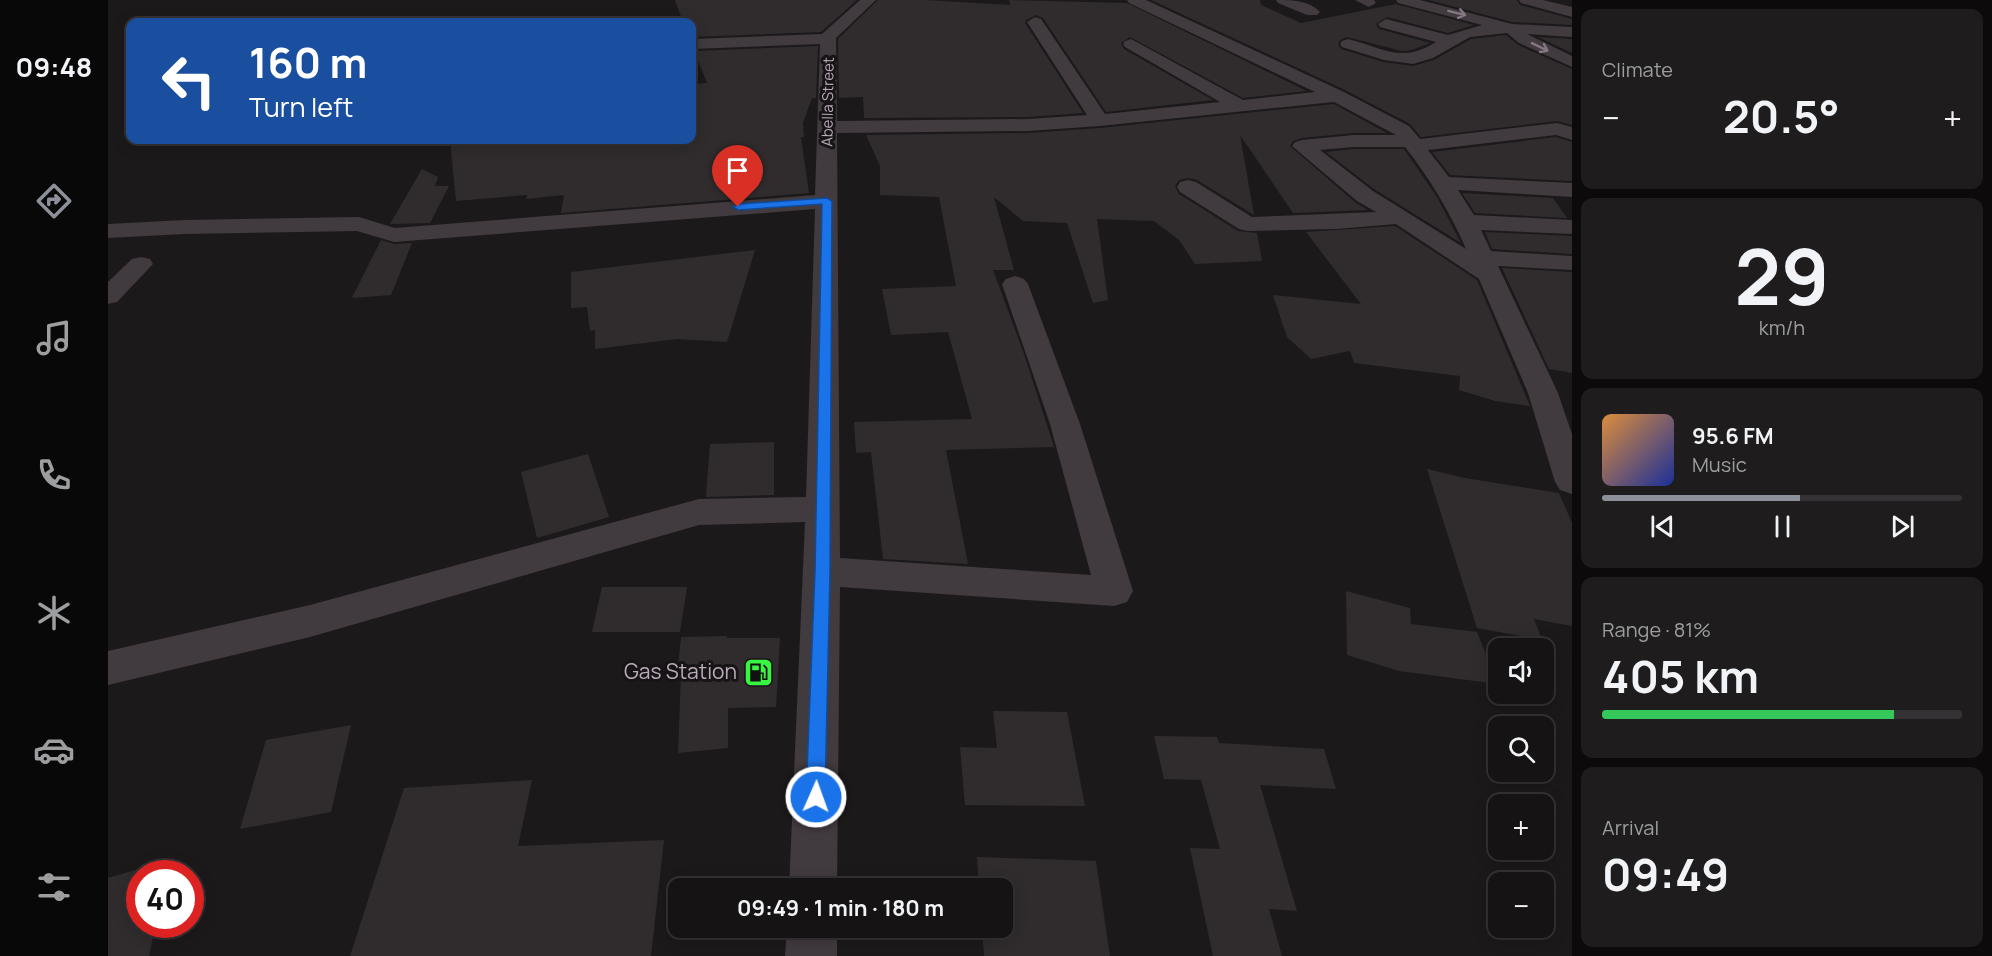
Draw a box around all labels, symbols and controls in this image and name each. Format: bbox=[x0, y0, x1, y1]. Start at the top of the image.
one-way arrow bbox=[1447, 8, 1466, 20]
text: 160 m bbox=[249, 33, 367, 91]
icon: left bbox=[150, 42, 228, 120]
one-way arrow bbox=[1531, 42, 1549, 54]
text: 09:48 bbox=[16, 48, 92, 85]
text: Climate bbox=[1602, 56, 1673, 83]
street label: Abella Street bbox=[816, 57, 839, 147]
text: 20.5° bbox=[1723, 85, 1840, 147]
text: Turn left bbox=[249, 88, 353, 125]
text: − bbox=[1602, 95, 1620, 140]
text: + bbox=[1943, 95, 1962, 140]
pin bbox=[712, 145, 763, 207]
icon: arrive bbox=[721, 154, 754, 187]
icon: directions bbox=[33, 180, 75, 222]
text: 29 bbox=[1735, 222, 1829, 328]
text: km/h bbox=[1759, 314, 1805, 341]
icon: music bbox=[33, 317, 75, 359]
text: 95.6 FM bbox=[1692, 421, 1774, 451]
text: Music bbox=[1692, 451, 1747, 478]
icon: phone bbox=[33, 454, 75, 496]
icon: previous bbox=[1646, 510, 1679, 543]
icon: pause bbox=[1766, 510, 1799, 543]
icon: next bbox=[1886, 510, 1919, 543]
icon: climate bbox=[33, 592, 75, 634]
text: Range · 81% bbox=[1602, 616, 1711, 643]
map controls bbox=[1488, 638, 1554, 938]
button: sound bbox=[1488, 638, 1554, 704]
text: 405 km bbox=[1602, 645, 1759, 707]
fuel station icon: Gas Station bbox=[742, 656, 774, 688]
place label: Gas Station bbox=[624, 657, 737, 685]
button: search bbox=[1488, 716, 1554, 782]
icon: car bbox=[33, 729, 75, 771]
position arrow bbox=[784, 765, 848, 829]
button: + bbox=[1488, 794, 1554, 860]
text: Arrival bbox=[1602, 814, 1659, 841]
text: 09:49 bbox=[1602, 843, 1729, 905]
speed limit sign: 40 bbox=[126, 860, 204, 938]
icon: filters bbox=[33, 866, 75, 908]
button: − bbox=[1488, 872, 1554, 938]
text: 09:49 · 1 min · 180 m bbox=[737, 893, 944, 923]

